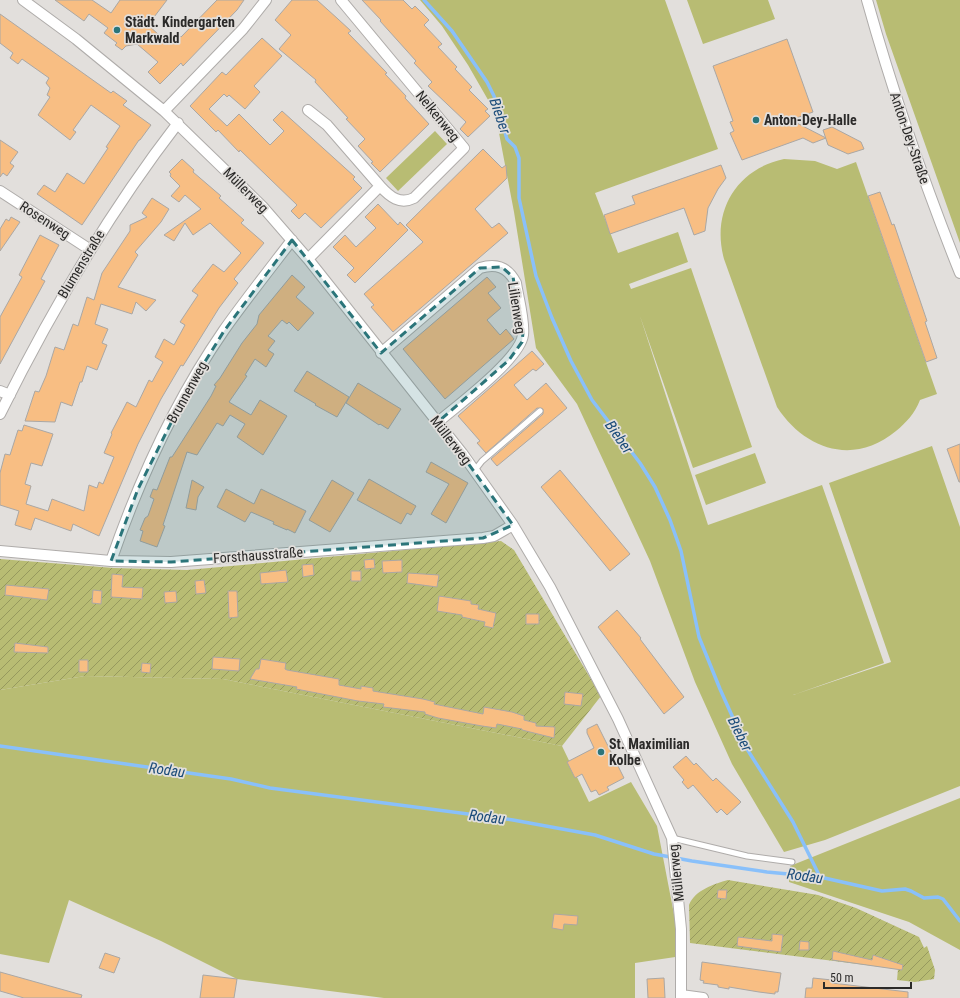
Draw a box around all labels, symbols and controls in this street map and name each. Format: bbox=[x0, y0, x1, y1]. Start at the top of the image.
place label: Städt. Kindergarten Markwald bbox=[125, 14, 235, 46]
marker: Städt. Kindergarten Markwald bbox=[112, 25, 122, 35]
street label: Nelkenweg bbox=[413, 87, 463, 145]
street label: Anton-Dey-Straße bbox=[887, 90, 933, 186]
water label: Bieber bbox=[486, 96, 515, 137]
place label: Anton-Dey-Halle bbox=[764, 112, 857, 128]
marker: Anton-Dey-Halle bbox=[751, 115, 761, 125]
street label: Müllerweg bbox=[220, 164, 272, 216]
street label: Rosenweg bbox=[17, 198, 73, 242]
street label: Blumenstraße bbox=[54, 227, 108, 301]
street label: Lilienweg bbox=[505, 281, 529, 335]
street label: Brunnenweg bbox=[163, 358, 211, 426]
street label: Müllerweg bbox=[427, 413, 475, 467]
water label: Bieber bbox=[601, 417, 637, 458]
street label: Forsthausstraße bbox=[212, 544, 304, 566]
water label: Bieber bbox=[724, 714, 756, 755]
place label: St. Maximilian Kolbe bbox=[609, 736, 690, 768]
marker: St. Maximilian Kolbe bbox=[596, 747, 606, 757]
water label: Rodau bbox=[148, 759, 186, 781]
water label: Rodau bbox=[468, 806, 506, 828]
street label: Müllerweg bbox=[665, 844, 687, 902]
water label: Rodau bbox=[786, 865, 824, 887]
scale bar bbox=[824, 964, 911, 990]
text: 50 m bbox=[830, 971, 854, 985]

